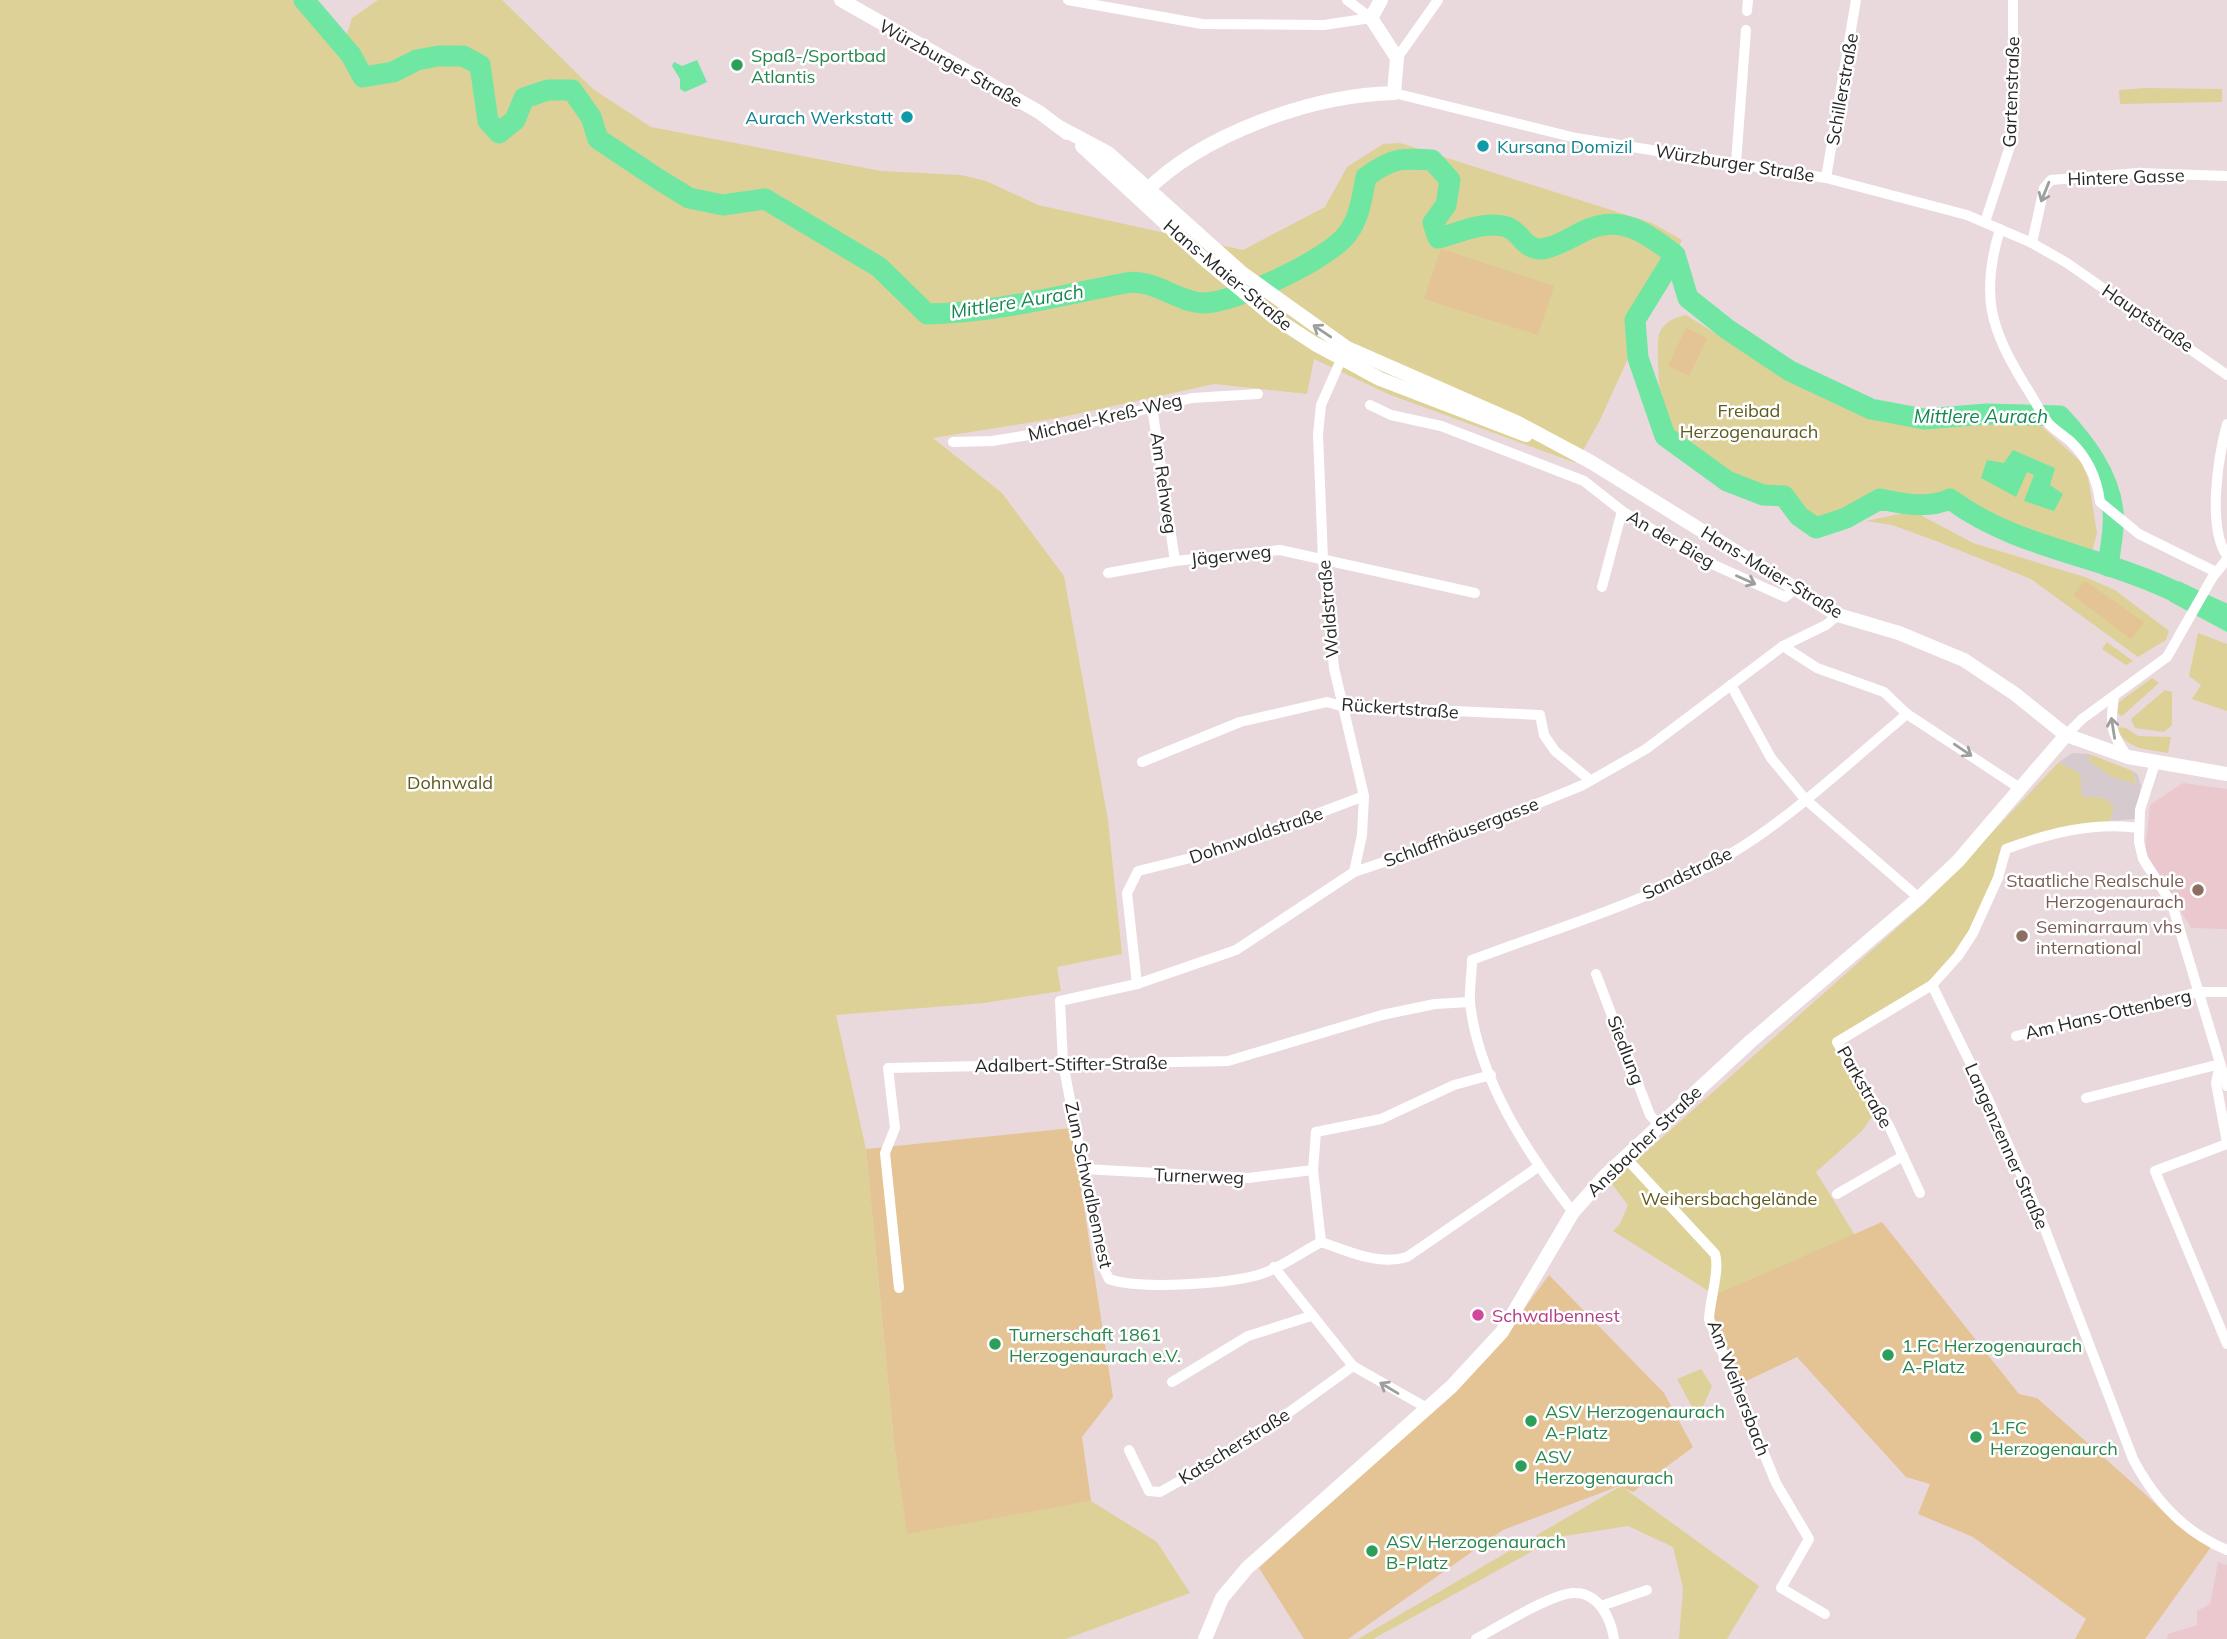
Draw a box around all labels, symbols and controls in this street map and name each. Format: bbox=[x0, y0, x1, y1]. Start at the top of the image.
street label: Würzburger Straße bbox=[875, 14, 1027, 112]
street label: Schillerstraße bbox=[1821, 31, 1863, 147]
street label: Gartenstraße bbox=[1998, 36, 2024, 148]
place label: Spaß-/Sportbad Atlantis bbox=[751, 44, 886, 88]
marker: Spaß-/Sportbad Atlantis bbox=[729, 57, 745, 73]
place label: Aurach Werkstatt bbox=[745, 106, 893, 129]
marker: Aurach Werkstatt bbox=[899, 109, 915, 125]
place label: Kursana Domizil bbox=[1497, 135, 1633, 158]
marker: Kursana Domizil bbox=[1475, 138, 1491, 154]
street label: Würzburger Straße bbox=[1654, 139, 1816, 187]
street label: Hintere Gasse bbox=[2067, 163, 2185, 191]
one-way arrow bbox=[2038, 181, 2051, 202]
street label: Hans-Maier-Straße bbox=[1159, 214, 1297, 336]
water label: Mittlere Aurach bbox=[949, 279, 1085, 323]
street label: Hauptstraße bbox=[2098, 279, 2198, 357]
one-way arrow bbox=[1313, 324, 1333, 338]
street label: Michael-Kreß-Weg bbox=[1026, 388, 1184, 446]
park label: Freibad Herzogenaurach bbox=[1680, 399, 1818, 443]
water label: Mittlere Aurach bbox=[1914, 404, 2048, 428]
street label: Am Rehweg bbox=[1145, 431, 1183, 535]
street label: An der Bieg bbox=[1623, 505, 1719, 573]
street label: Hans-Maier-Straße bbox=[1697, 521, 1847, 623]
street label: Jägerweg bbox=[1190, 539, 1272, 571]
street label: Waldstraße bbox=[1312, 559, 1344, 659]
one-way arrow bbox=[1735, 574, 1756, 587]
street label: Rückertstraße bbox=[1341, 692, 1459, 724]
one-way arrow bbox=[2106, 717, 2119, 740]
one-way arrow bbox=[1953, 743, 1972, 757]
park label: Dohnwald bbox=[407, 771, 493, 794]
street label: Schlaffhäusergasse bbox=[1380, 792, 1542, 872]
street label: Dohnwaldstraße bbox=[1186, 801, 1326, 869]
street label: Sandstraße bbox=[1638, 841, 1736, 905]
place label: Staatliche Realschule Herzogenaurach bbox=[2006, 869, 2184, 913]
marker: Staatliche Realschule Herzogenaurach bbox=[2190, 882, 2206, 898]
place label: Seminarraum vhs international bbox=[2036, 915, 2182, 959]
marker: Seminarraum vhs international bbox=[2014, 928, 2030, 944]
street label: Am Hans-Ottenberg bbox=[2023, 984, 2193, 1044]
street label: Siedlung bbox=[1602, 1012, 1650, 1088]
street label: Parkstraße bbox=[1832, 1042, 1898, 1132]
street label: Adalbert-Stifter-Straße bbox=[974, 1051, 1168, 1077]
street label: Langenzenner Straße bbox=[1960, 1059, 2054, 1233]
street label: Ansbacher Straße bbox=[1582, 1080, 1706, 1202]
street label: Zum Schwalbennest bbox=[1060, 1100, 1118, 1270]
street label: Turnerweg bbox=[1154, 1163, 1244, 1189]
park label: Weihersbachgelände bbox=[1641, 1187, 1817, 1210]
place label: Schwalbennest bbox=[1492, 1304, 1620, 1327]
marker: Schwalbennest bbox=[1470, 1307, 1486, 1323]
street label: Am Weihersbach bbox=[1703, 1317, 1775, 1459]
place label: Turnerschaft 1861 Herzogenaurach e.V. bbox=[1009, 1323, 1181, 1367]
place label: 1.FC Herzogenaurach A-Platz bbox=[1902, 1334, 2082, 1378]
marker: Turnerschaft 1861 Herzogenaurach e.V. bbox=[987, 1336, 1003, 1352]
marker: 1.FC Herzogenaurach A-Platz bbox=[1880, 1347, 1896, 1363]
one-way arrow bbox=[1380, 1380, 1400, 1394]
place label: ASV Herzogenaurach A-Platz bbox=[1545, 1400, 1725, 1444]
street label: Katscherstraße bbox=[1174, 1403, 1294, 1489]
marker: ASV Herzogenaurach A-Platz bbox=[1523, 1413, 1539, 1429]
place label: 1.FC Herzogenaurch bbox=[1990, 1416, 2118, 1460]
marker: 1.FC Herzogenaurch bbox=[1968, 1429, 1984, 1445]
place label: ASV Herzogenaurach bbox=[1535, 1445, 1674, 1489]
marker: ASV Herzogenaurach bbox=[1513, 1458, 1529, 1474]
place label: ASV Herzogenaurach B-Platz bbox=[1386, 1530, 1566, 1574]
marker: ASV Herzogenaurach B-Platz bbox=[1364, 1543, 1380, 1559]

